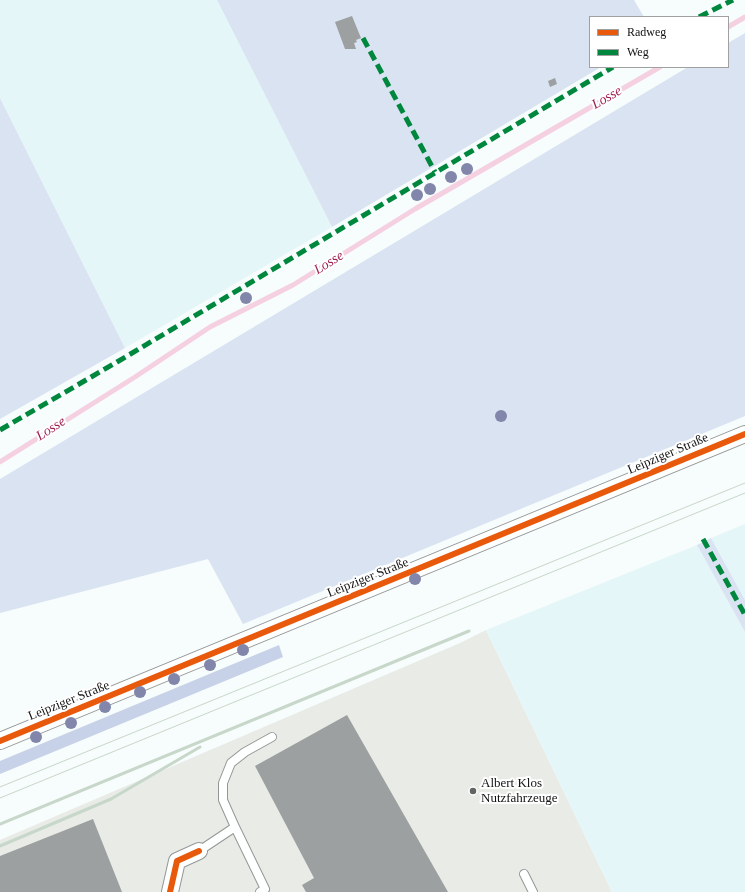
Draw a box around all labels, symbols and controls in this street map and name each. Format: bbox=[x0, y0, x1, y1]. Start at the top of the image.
legend bbox=[589, 16, 729, 68]
text: Radweg bbox=[627, 25, 666, 39]
text: Weg bbox=[627, 45, 649, 59]
water label: Losse bbox=[589, 83, 625, 113]
water label: Losse bbox=[311, 247, 347, 279]
water label: Losse bbox=[33, 413, 69, 445]
street label: Leipziger Straße bbox=[625, 430, 711, 478]
street label: Leipziger Straße bbox=[325, 555, 411, 601]
street label: Leipziger Straße bbox=[26, 678, 112, 724]
place label: Albert Klos Nutzfahrzeuge bbox=[481, 776, 558, 807]
marker: Albert Klos Nutzfahrzeuge bbox=[468, 786, 478, 796]

